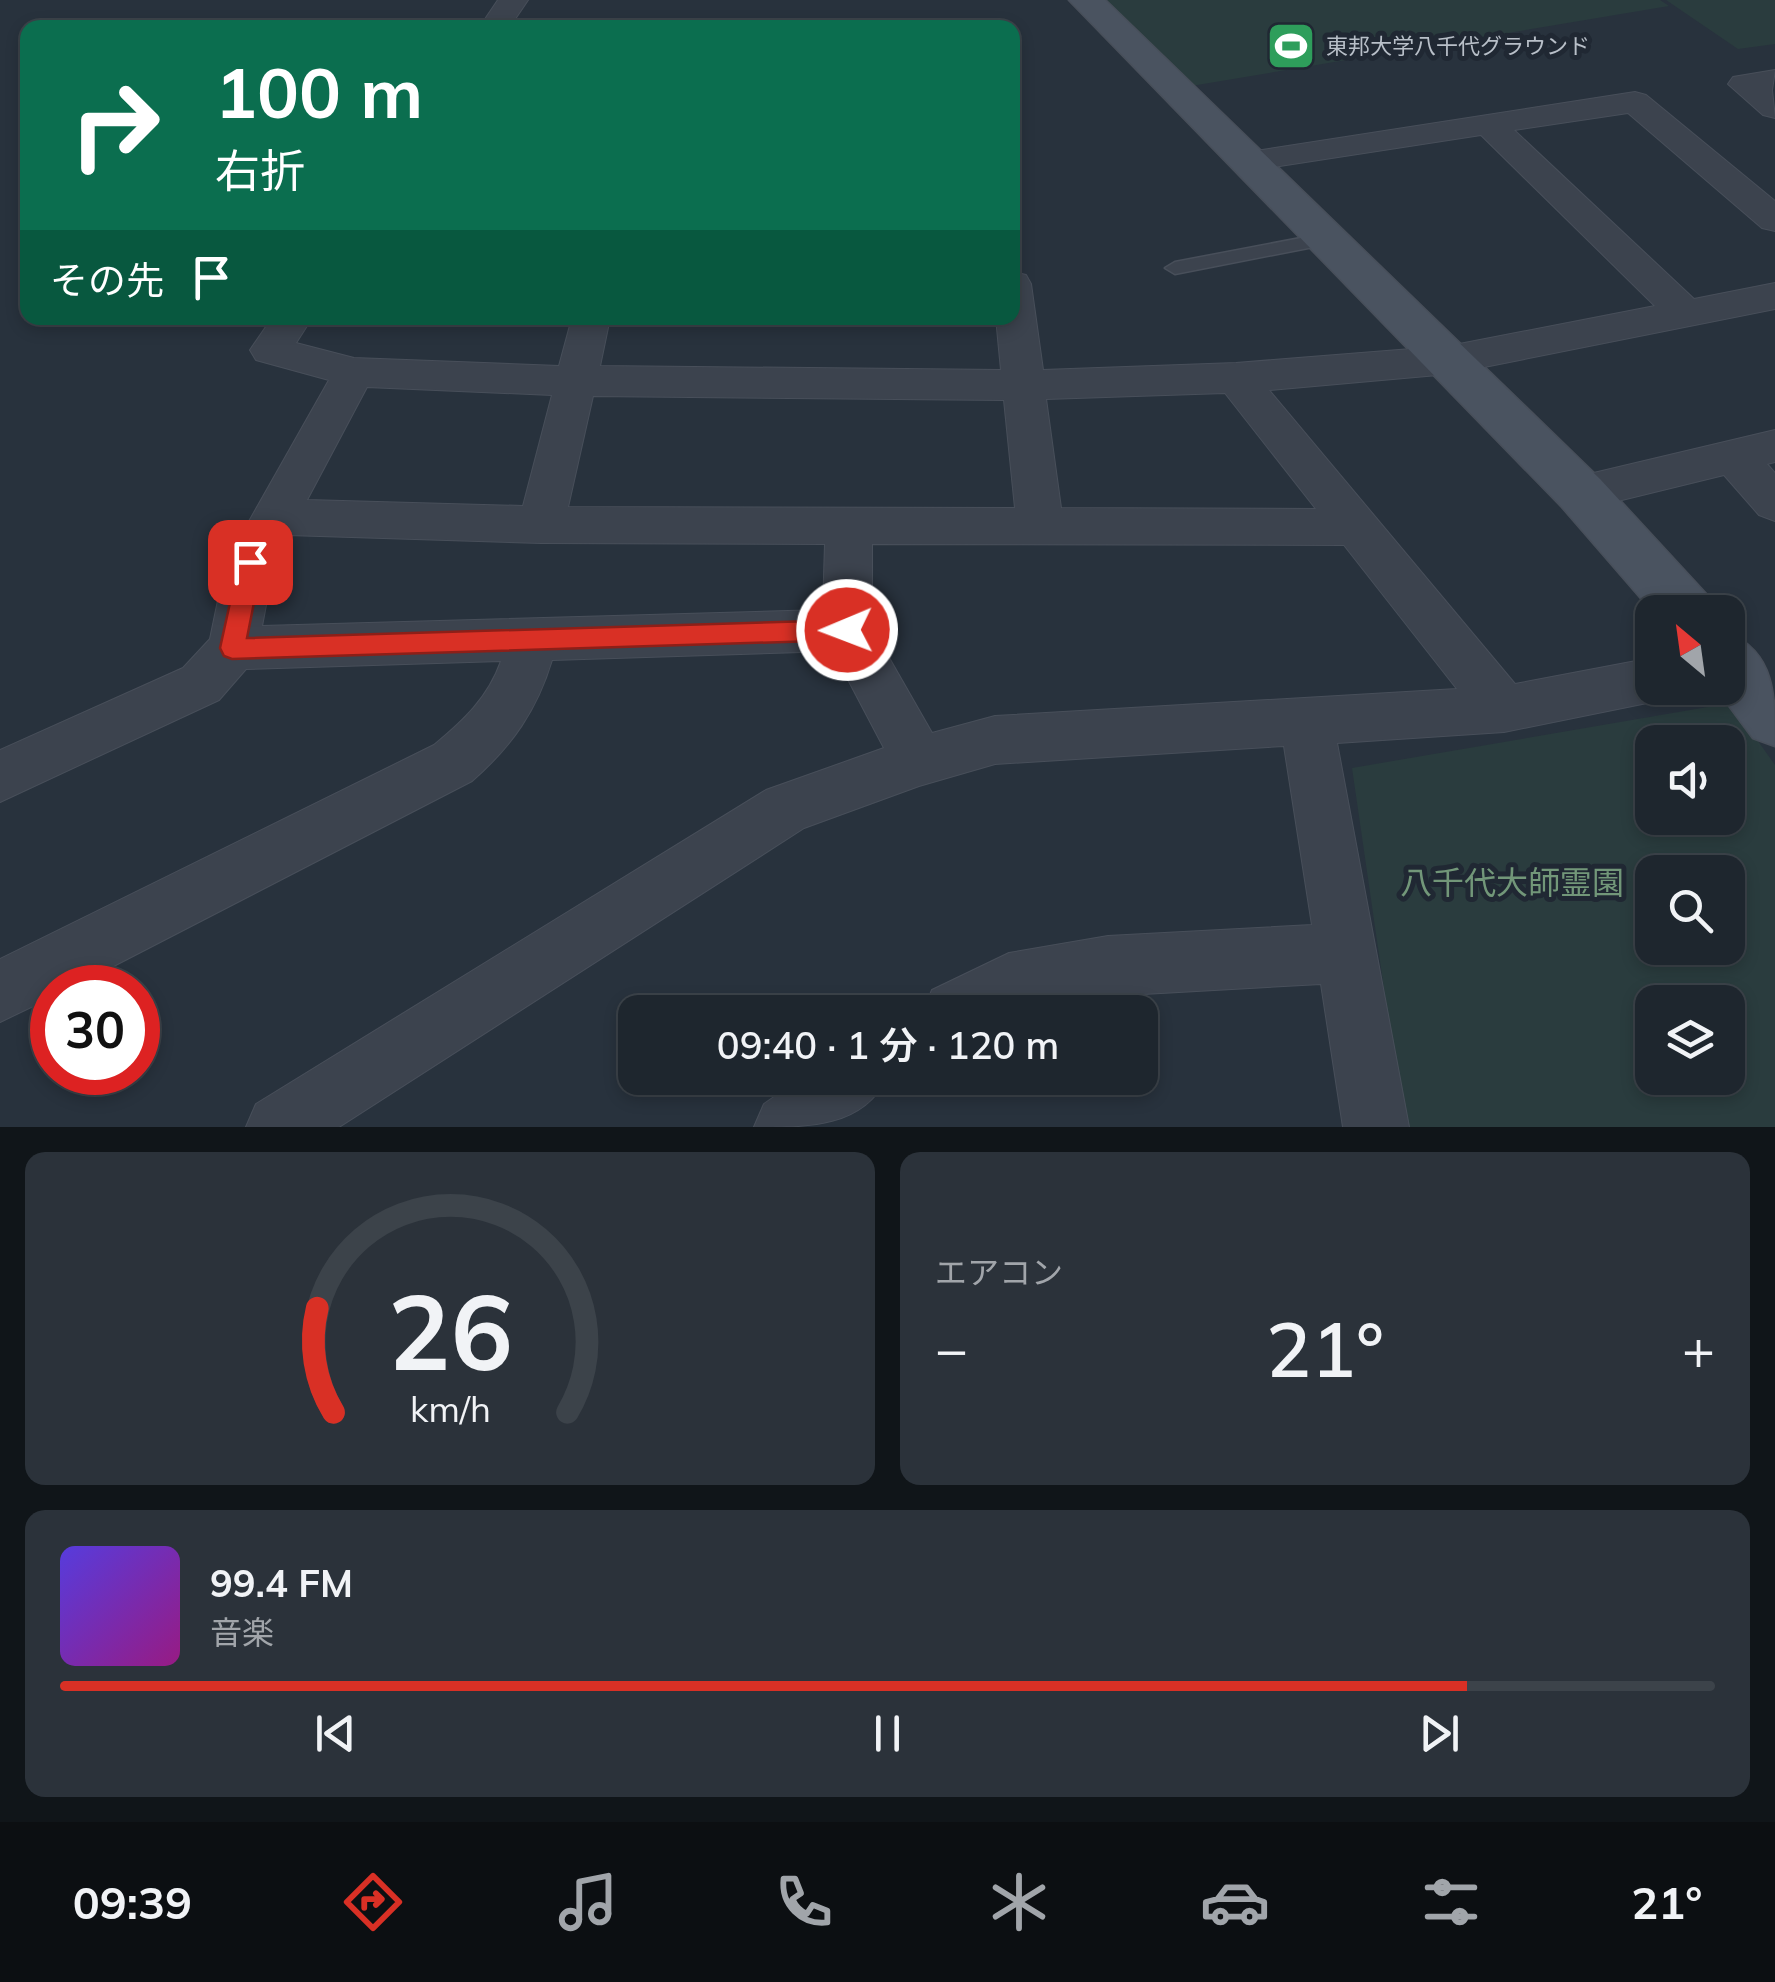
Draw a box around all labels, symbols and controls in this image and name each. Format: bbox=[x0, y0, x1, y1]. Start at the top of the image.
sports icon: 東邦大学八千代グラウンド bbox=[1265, 20, 1317, 72]
place label: 東邦大学八千代グラウンド bbox=[1326, 32, 1590, 60]
text: 100 m bbox=[215, 48, 423, 136]
icon: right bbox=[50, 60, 180, 190]
text: 右折 bbox=[215, 142, 305, 198]
icon: arrive bbox=[184, 250, 239, 305]
text: その先 bbox=[50, 256, 164, 304]
pin bbox=[208, 520, 293, 605]
icon: arrive bbox=[223, 535, 278, 590]
position arrow bbox=[795, 578, 899, 682]
north arrow bbox=[1635, 595, 1745, 705]
map controls bbox=[1635, 595, 1745, 1095]
button: sound bbox=[1635, 725, 1745, 835]
button: search bbox=[1635, 855, 1745, 965]
park label: 八千代大師霊園 bbox=[1400, 862, 1624, 902]
speed limit sign: 30 bbox=[30, 965, 160, 1095]
button: layers bbox=[1635, 985, 1745, 1095]
text: 09:40 · 1 分 · 120 m bbox=[717, 1021, 1059, 1069]
text: エアコン bbox=[935, 1252, 1063, 1292]
text: 26 bbox=[388, 1265, 512, 1396]
text: 21° bbox=[1266, 1302, 1384, 1396]
text: − bbox=[935, 1314, 968, 1383]
text: + bbox=[1682, 1314, 1715, 1383]
text: km/h bbox=[410, 1386, 490, 1431]
text: 99.4 FM bbox=[210, 1559, 353, 1607]
text: 音楽 bbox=[210, 1612, 274, 1652]
icon: previous bbox=[308, 1706, 363, 1761]
icon: pause bbox=[860, 1706, 915, 1761]
icon: next bbox=[1412, 1706, 1467, 1761]
icon: directions bbox=[338, 1867, 408, 1937]
icon: music bbox=[553, 1867, 623, 1937]
icon: phone bbox=[769, 1867, 839, 1937]
icon: climate bbox=[984, 1867, 1054, 1937]
icon: car bbox=[1200, 1867, 1270, 1937]
icon: filters bbox=[1416, 1867, 1486, 1937]
text: 09:39 bbox=[73, 1874, 192, 1930]
text: 21° bbox=[1631, 1874, 1702, 1930]

